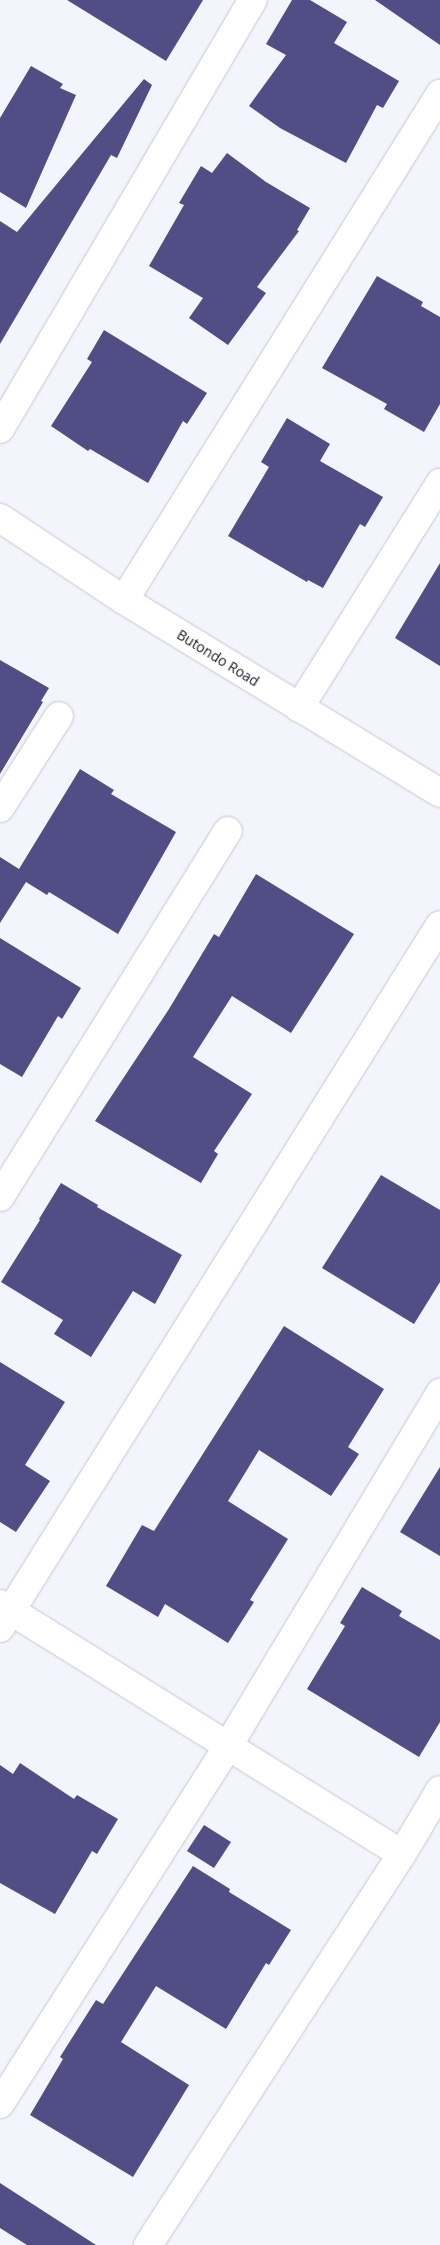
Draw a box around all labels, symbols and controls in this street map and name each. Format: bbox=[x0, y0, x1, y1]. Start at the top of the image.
street label: Butondo Road bbox=[174, 626, 262, 690]

